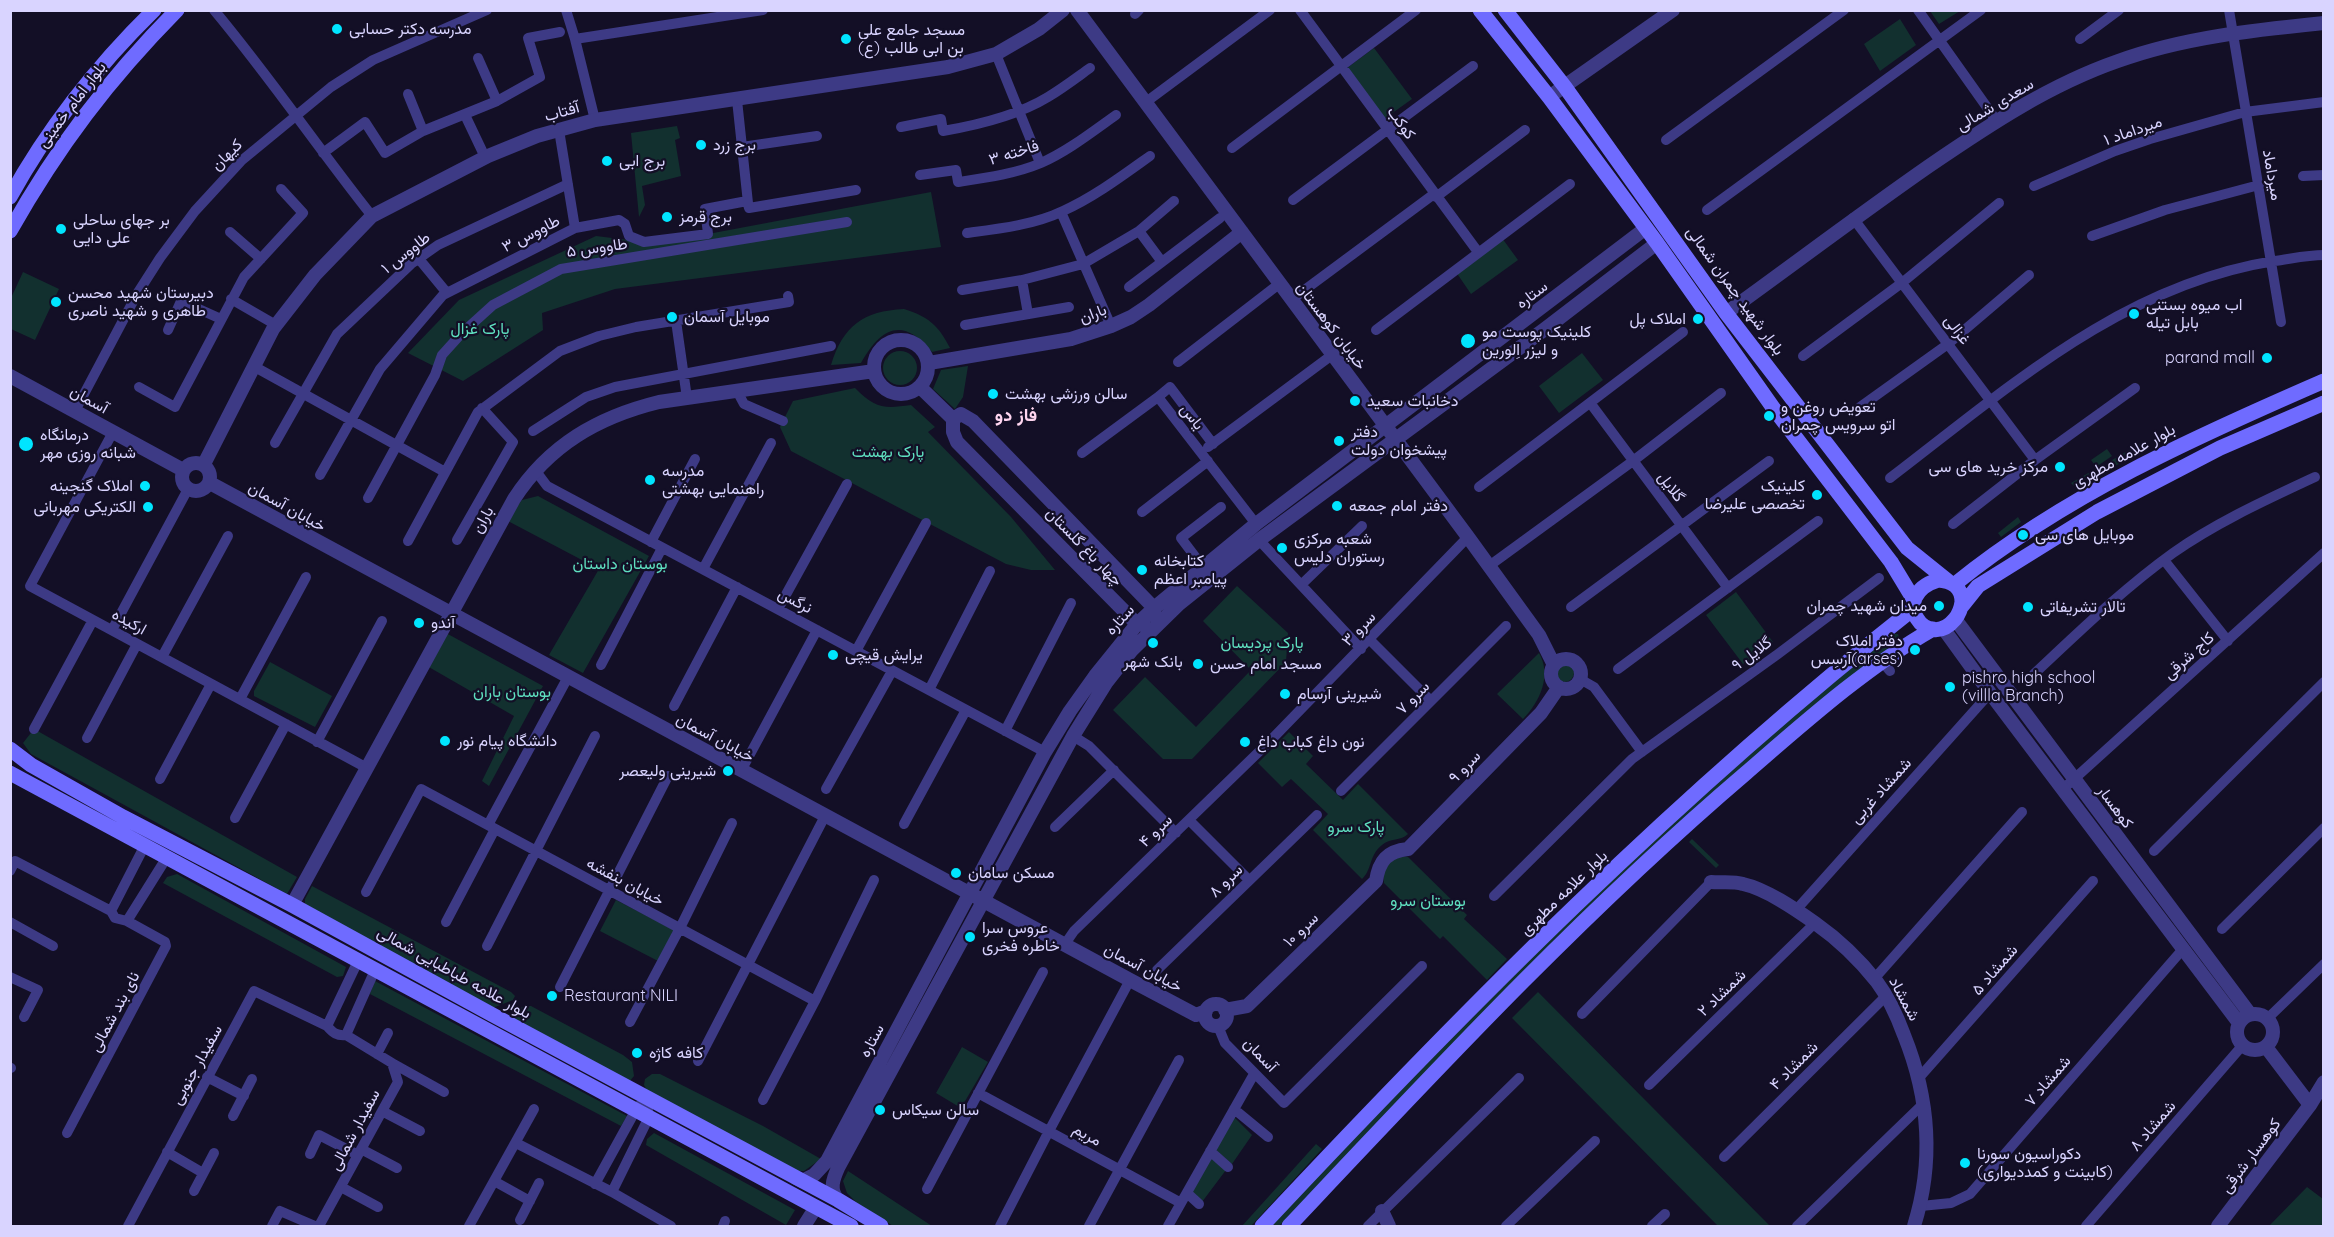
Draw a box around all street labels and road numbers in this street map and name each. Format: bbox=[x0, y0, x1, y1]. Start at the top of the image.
street label: بلوار امام خمینی bbox=[34, 58, 110, 152]
street label: سعدی شمالی bbox=[1953, 74, 2037, 136]
street label: آفتاب bbox=[542, 98, 582, 126]
street label: کوکب bbox=[1383, 103, 1419, 143]
street label: میرداماد ۱ bbox=[2101, 112, 2165, 150]
street label: کیهان bbox=[207, 135, 247, 175]
street label: فاخته ۳ bbox=[987, 136, 1041, 170]
street label: میرداماد bbox=[2258, 148, 2286, 202]
street label: طاووس ۳ bbox=[499, 211, 563, 257]
street label: بلوار شهید چمران شمالی bbox=[1682, 223, 1788, 359]
street label: طاووس ۱ bbox=[378, 228, 434, 278]
street label: طاووس ۵ bbox=[565, 234, 629, 262]
street label: ستاره bbox=[1512, 277, 1552, 313]
street label: خیابان کوهستان bbox=[1292, 278, 1370, 374]
street label: باران bbox=[1077, 300, 1109, 328]
street label: غزالی bbox=[1940, 311, 1974, 349]
street label: آسمان bbox=[67, 382, 111, 418]
street label: یاس bbox=[1176, 400, 1208, 434]
street label: بلوار علامه مطهری bbox=[2069, 420, 2179, 492]
street label: گلایل bbox=[1653, 468, 1689, 506]
street label: خیابان آسمان bbox=[245, 478, 329, 536]
street label: باران bbox=[468, 503, 498, 537]
street label: چهار باغ گلستان bbox=[1042, 504, 1126, 590]
street label: نرگس bbox=[775, 584, 815, 618]
street label: ستاره bbox=[1101, 601, 1139, 639]
street label: ارکیده bbox=[108, 605, 150, 639]
street label: سرو ۳ bbox=[1338, 608, 1380, 650]
street label: کاج شرقی bbox=[2160, 628, 2218, 684]
street label: گلایل ۹ bbox=[1728, 633, 1776, 675]
street label: سرو ۷ bbox=[1392, 677, 1434, 719]
street label: خیابان آسمان bbox=[673, 709, 757, 767]
street label: سرو ۹ bbox=[1445, 747, 1485, 787]
street label: شمشاد غربی bbox=[1846, 754, 1916, 828]
street label: کوهسار bbox=[2093, 782, 2137, 832]
street label: سرو ۴ bbox=[1135, 810, 1177, 852]
street label: بلوار علامه مطهری bbox=[1516, 846, 1612, 940]
street label: خیابان بنفشه bbox=[583, 854, 667, 910]
street label: سرو ۸ bbox=[1205, 860, 1247, 902]
street label: سرو ۱۰ bbox=[1279, 909, 1323, 951]
street label: بلوار علامه طباطبایی شمالی bbox=[374, 923, 534, 1023]
street label: خیابان آسمان bbox=[1101, 939, 1185, 997]
street label: شمشاد ۵ bbox=[1968, 941, 2022, 999]
street label: شمشاد ۲ bbox=[1694, 965, 1750, 1021]
street label: نای بند شمالی bbox=[86, 968, 144, 1056]
street label: شمشاد bbox=[1884, 974, 1924, 1024]
street label: ستاره bbox=[855, 1021, 889, 1061]
street label: سفیدار جنوبی bbox=[167, 1022, 227, 1108]
street label: آسمان bbox=[1239, 1034, 1281, 1076]
street label: شمشاد ۴ bbox=[1766, 1038, 1822, 1094]
street label: شمشاد ۷ bbox=[2021, 1052, 2075, 1110]
street label: سفیدار شمالی bbox=[326, 1086, 384, 1174]
street label: شمشاد ۸ bbox=[2126, 1097, 2180, 1155]
street label: کوهسار شرقی bbox=[2217, 1115, 2285, 1197]
street label: مریم bbox=[1069, 1119, 1105, 1151]

